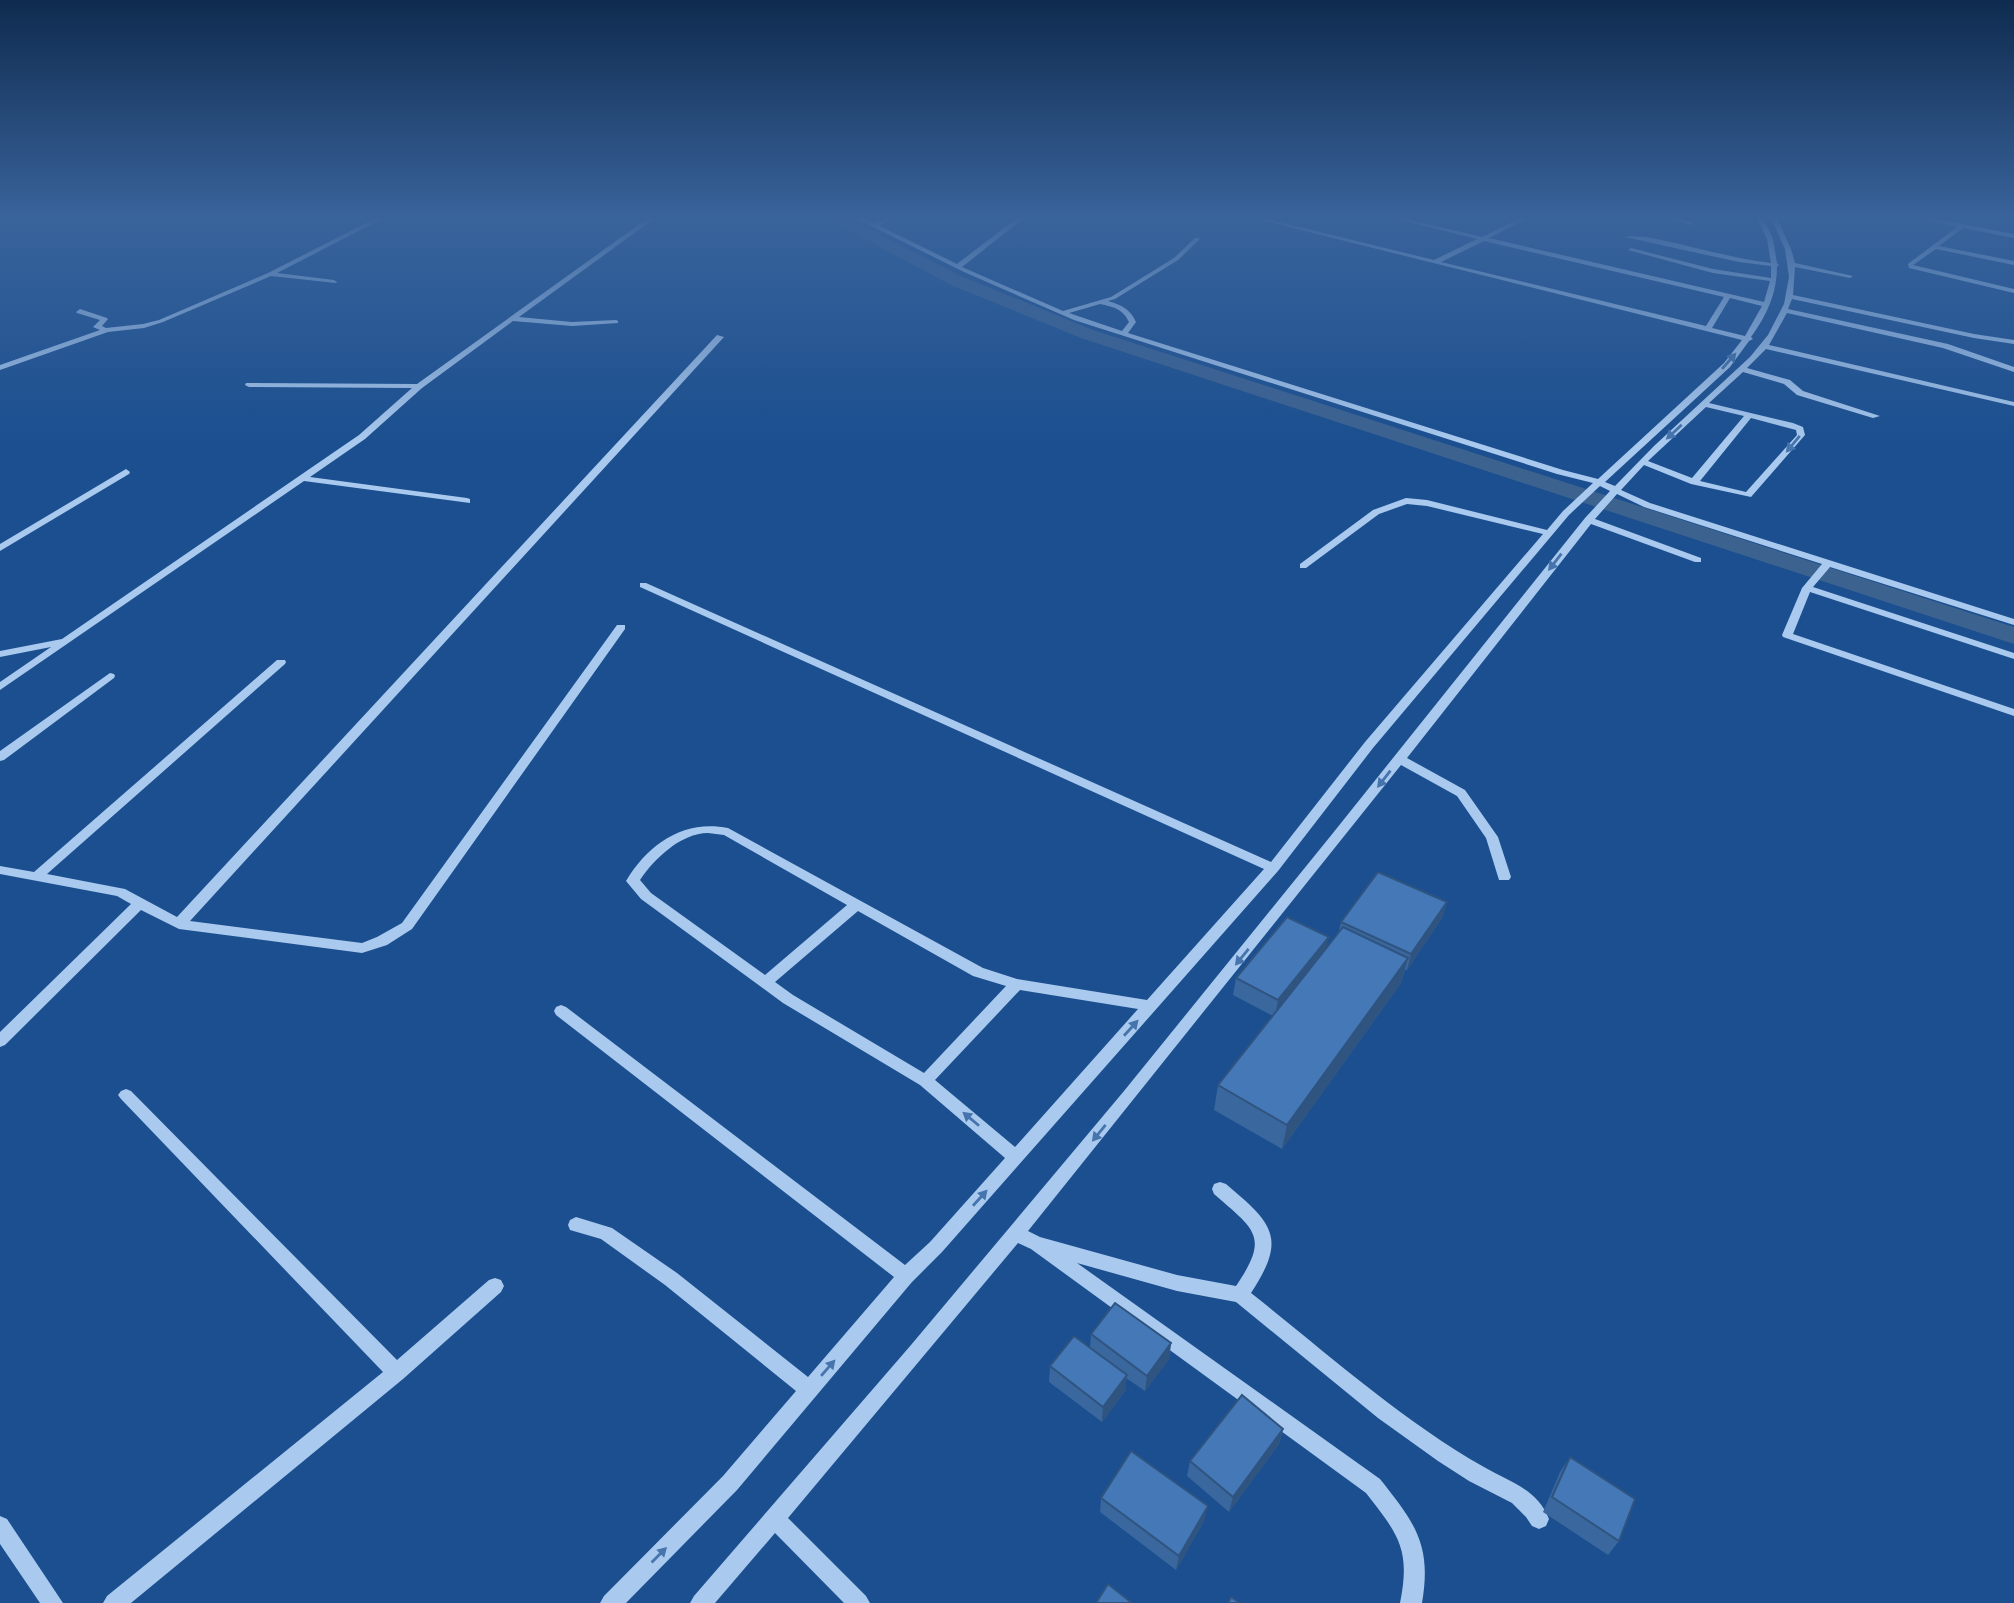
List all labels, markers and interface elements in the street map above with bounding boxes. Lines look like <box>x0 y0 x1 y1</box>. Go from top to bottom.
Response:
one-way arrow <box>1721 352 1736 369</box>
one-way arrow <box>1666 424 1683 440</box>
one-way arrow <box>1786 435 1801 452</box>
one-way arrow <box>1548 552 1563 570</box>
one-way arrow <box>1377 769 1392 787</box>
one-way arrow <box>1235 948 1250 965</box>
one-way arrow <box>1123 1019 1139 1037</box>
one-way arrow <box>962 1112 979 1127</box>
one-way arrow <box>1091 1124 1106 1142</box>
one-way arrow <box>972 1189 988 1207</box>
one-way arrow <box>820 1359 835 1376</box>
one-way arrow <box>651 1546 668 1563</box>

